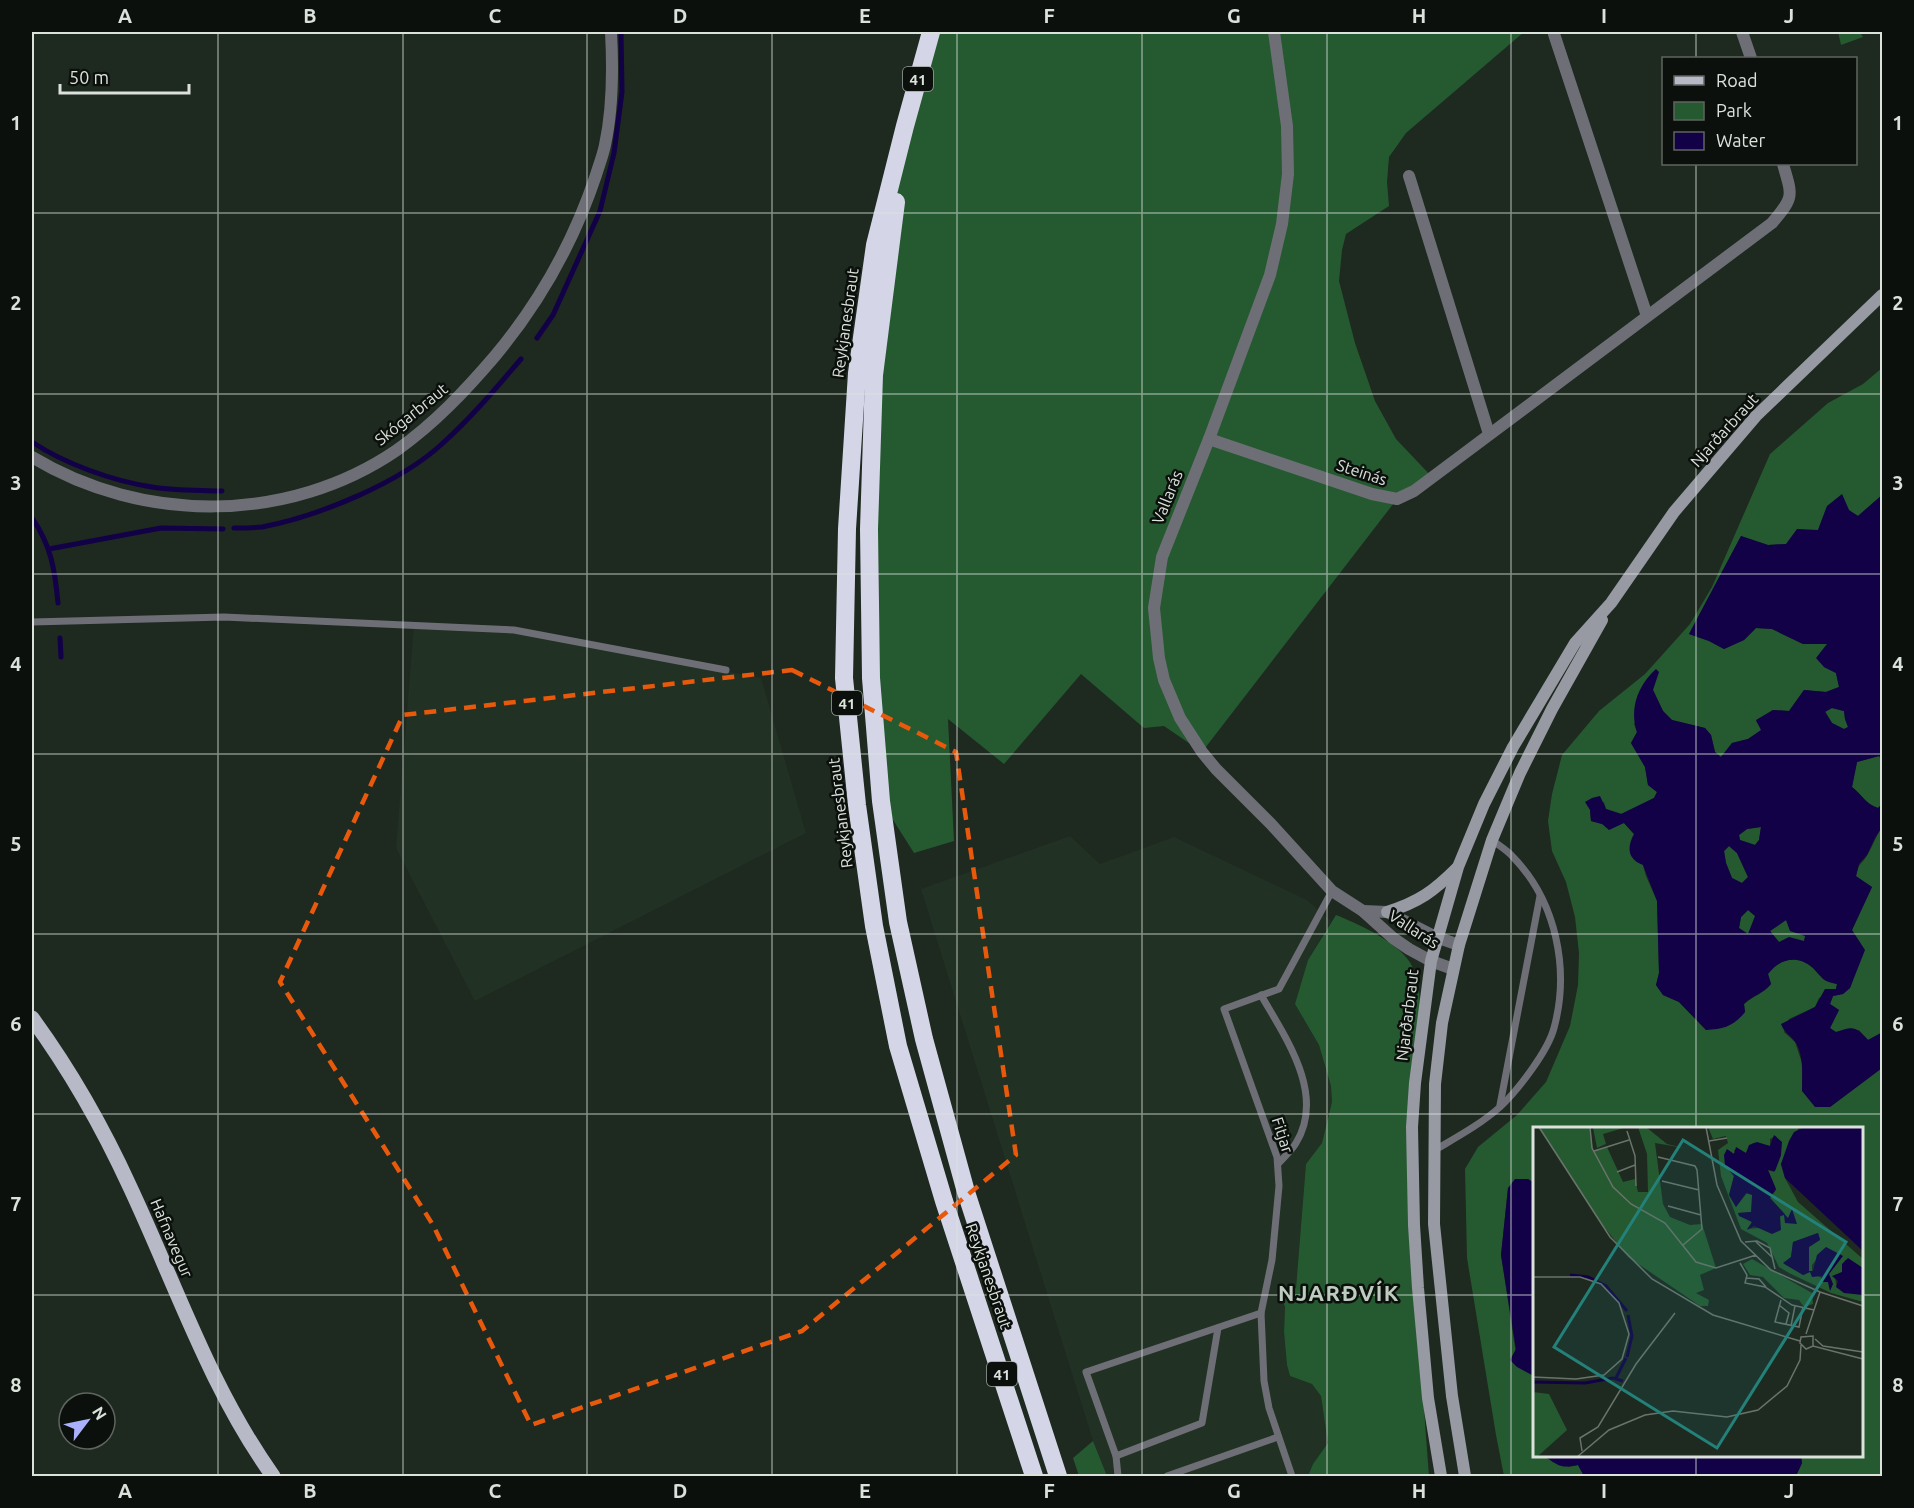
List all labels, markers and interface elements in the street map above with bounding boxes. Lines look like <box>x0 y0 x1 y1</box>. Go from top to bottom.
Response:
text: A <box>118 4 132 27</box>
text: B <box>303 4 317 27</box>
text: C <box>489 4 502 27</box>
text: D <box>673 4 687 27</box>
text: E <box>859 4 871 27</box>
text: F <box>1043 4 1055 27</box>
text: G <box>1227 4 1241 27</box>
text: H <box>1412 4 1426 27</box>
text: I <box>1601 4 1607 27</box>
text: J <box>1784 4 1794 27</box>
scale bar <box>60 57 189 95</box>
legend <box>1662 57 1857 165</box>
text: 50 m <box>69 67 109 87</box>
road number: 41 <box>903 67 933 91</box>
text: Road <box>1716 70 1758 90</box>
text: Park <box>1716 100 1752 120</box>
text: 1 <box>10 111 22 134</box>
text: 1 <box>1892 111 1904 134</box>
text: Water <box>1716 130 1766 150</box>
street label: Reykjanesbraut <box>828 266 862 379</box>
text: 2 <box>10 291 22 314</box>
text: 2 <box>1892 291 1904 314</box>
street label: Skógarbraut <box>371 379 451 449</box>
street label: Njarðarbraut <box>1686 389 1762 470</box>
street label: Steinás <box>1335 455 1389 489</box>
street label: Vallarás <box>1148 468 1186 526</box>
text: 3 <box>10 471 22 494</box>
text: 3 <box>1892 471 1904 494</box>
text: 4 <box>10 652 22 675</box>
text: 4 <box>1892 652 1904 675</box>
road number: 41 <box>832 691 862 715</box>
street label: Reykjanesbraut <box>824 756 856 869</box>
text: 5 <box>10 832 22 855</box>
text: 5 <box>1892 832 1904 855</box>
street label: Vallarás <box>1386 906 1442 952</box>
street label: Njarðarbraut <box>1392 967 1422 1062</box>
text: 6 <box>10 1012 22 1035</box>
text: 6 <box>1892 1012 1904 1035</box>
street label: Fitjar <box>1269 1115 1297 1155</box>
inset map <box>1533 1127 1863 1457</box>
text: 7 <box>10 1192 22 1215</box>
text: 7 <box>1892 1192 1904 1215</box>
street label: Hafnavegur <box>147 1196 197 1280</box>
street label: Reykjanesbraut <box>962 1221 1016 1332</box>
district label: NJARÐVÍK <box>1278 1280 1400 1305</box>
road number: 41 <box>987 1362 1017 1386</box>
text: 8 <box>10 1373 22 1396</box>
text: 8 <box>1892 1373 1904 1396</box>
north arrow <box>57 1391 117 1451</box>
text: N <box>89 1403 111 1423</box>
text: A <box>118 1479 132 1502</box>
text: B <box>303 1479 317 1502</box>
text: C <box>489 1479 502 1502</box>
text: D <box>673 1479 687 1502</box>
text: E <box>859 1479 871 1502</box>
text: F <box>1043 1479 1055 1502</box>
text: G <box>1227 1479 1241 1502</box>
text: H <box>1412 1479 1426 1502</box>
text: I <box>1601 1479 1607 1502</box>
text: J <box>1784 1479 1794 1502</box>

